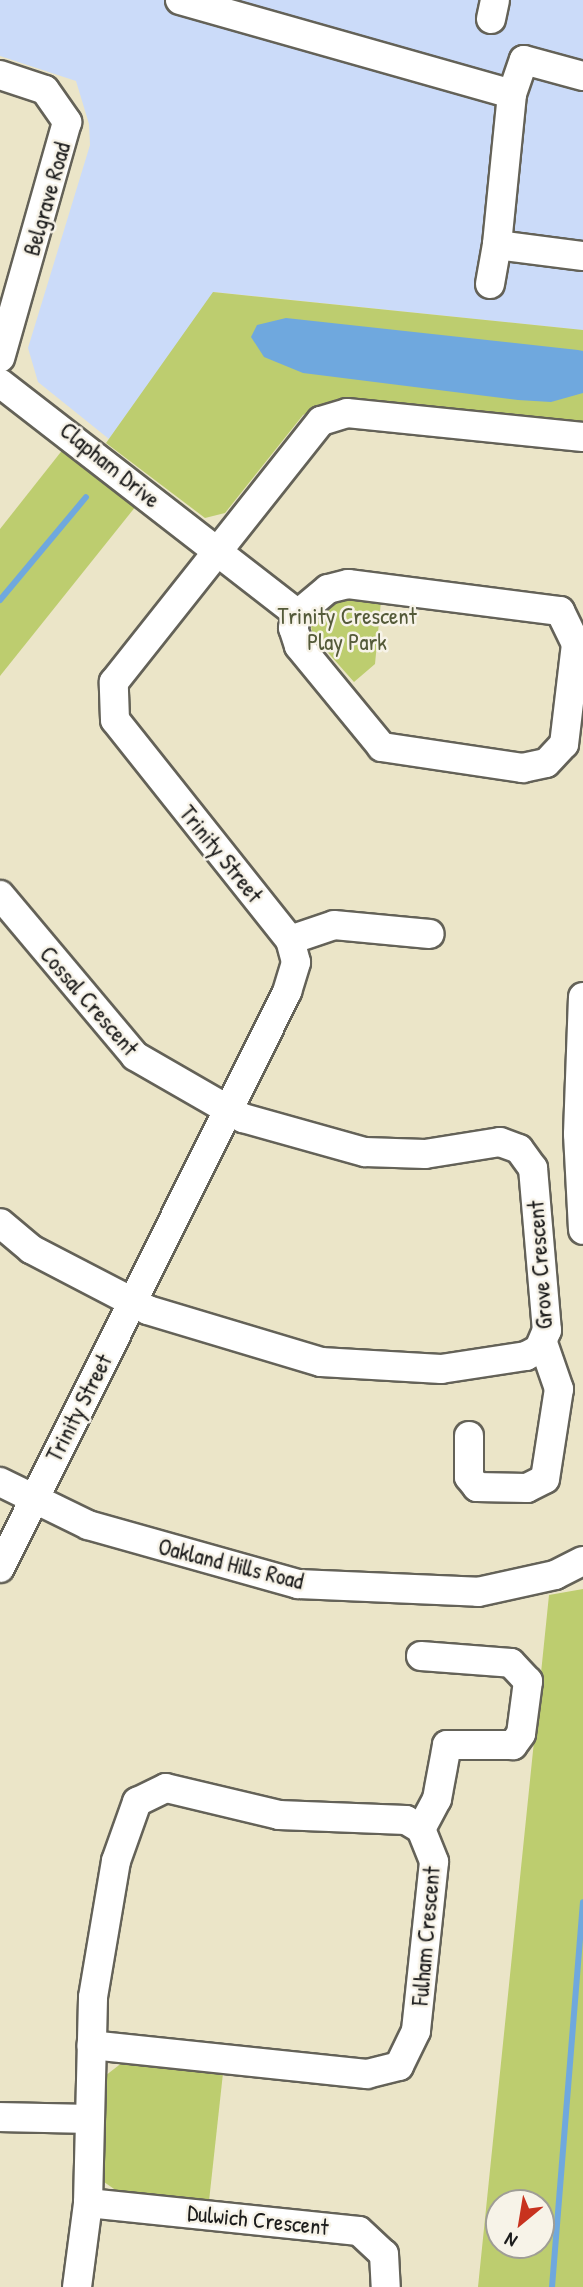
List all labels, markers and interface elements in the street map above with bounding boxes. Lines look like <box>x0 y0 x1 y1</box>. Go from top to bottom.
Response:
street label: Belgrave Road <box>18 139 76 259</box>
street label: Clapham Drive <box>55 416 165 514</box>
park label: Trinity Crescent Play Park <box>277 602 417 656</box>
street label: Trinity Street <box>174 800 268 908</box>
street label: Cossal Crescent <box>34 941 144 1061</box>
street label: Grove Crescent <box>522 1200 558 1330</box>
street label: Trinity Street <box>40 1350 118 1466</box>
street label: Oakland Hills Road <box>155 1533 307 1595</box>
street label: Fulham Crescent <box>406 1865 446 2007</box>
north arrow <box>485 2189 555 2259</box>
street label: Dulwich Crescent <box>186 2199 330 2241</box>
text: N <box>500 2227 521 2254</box>

